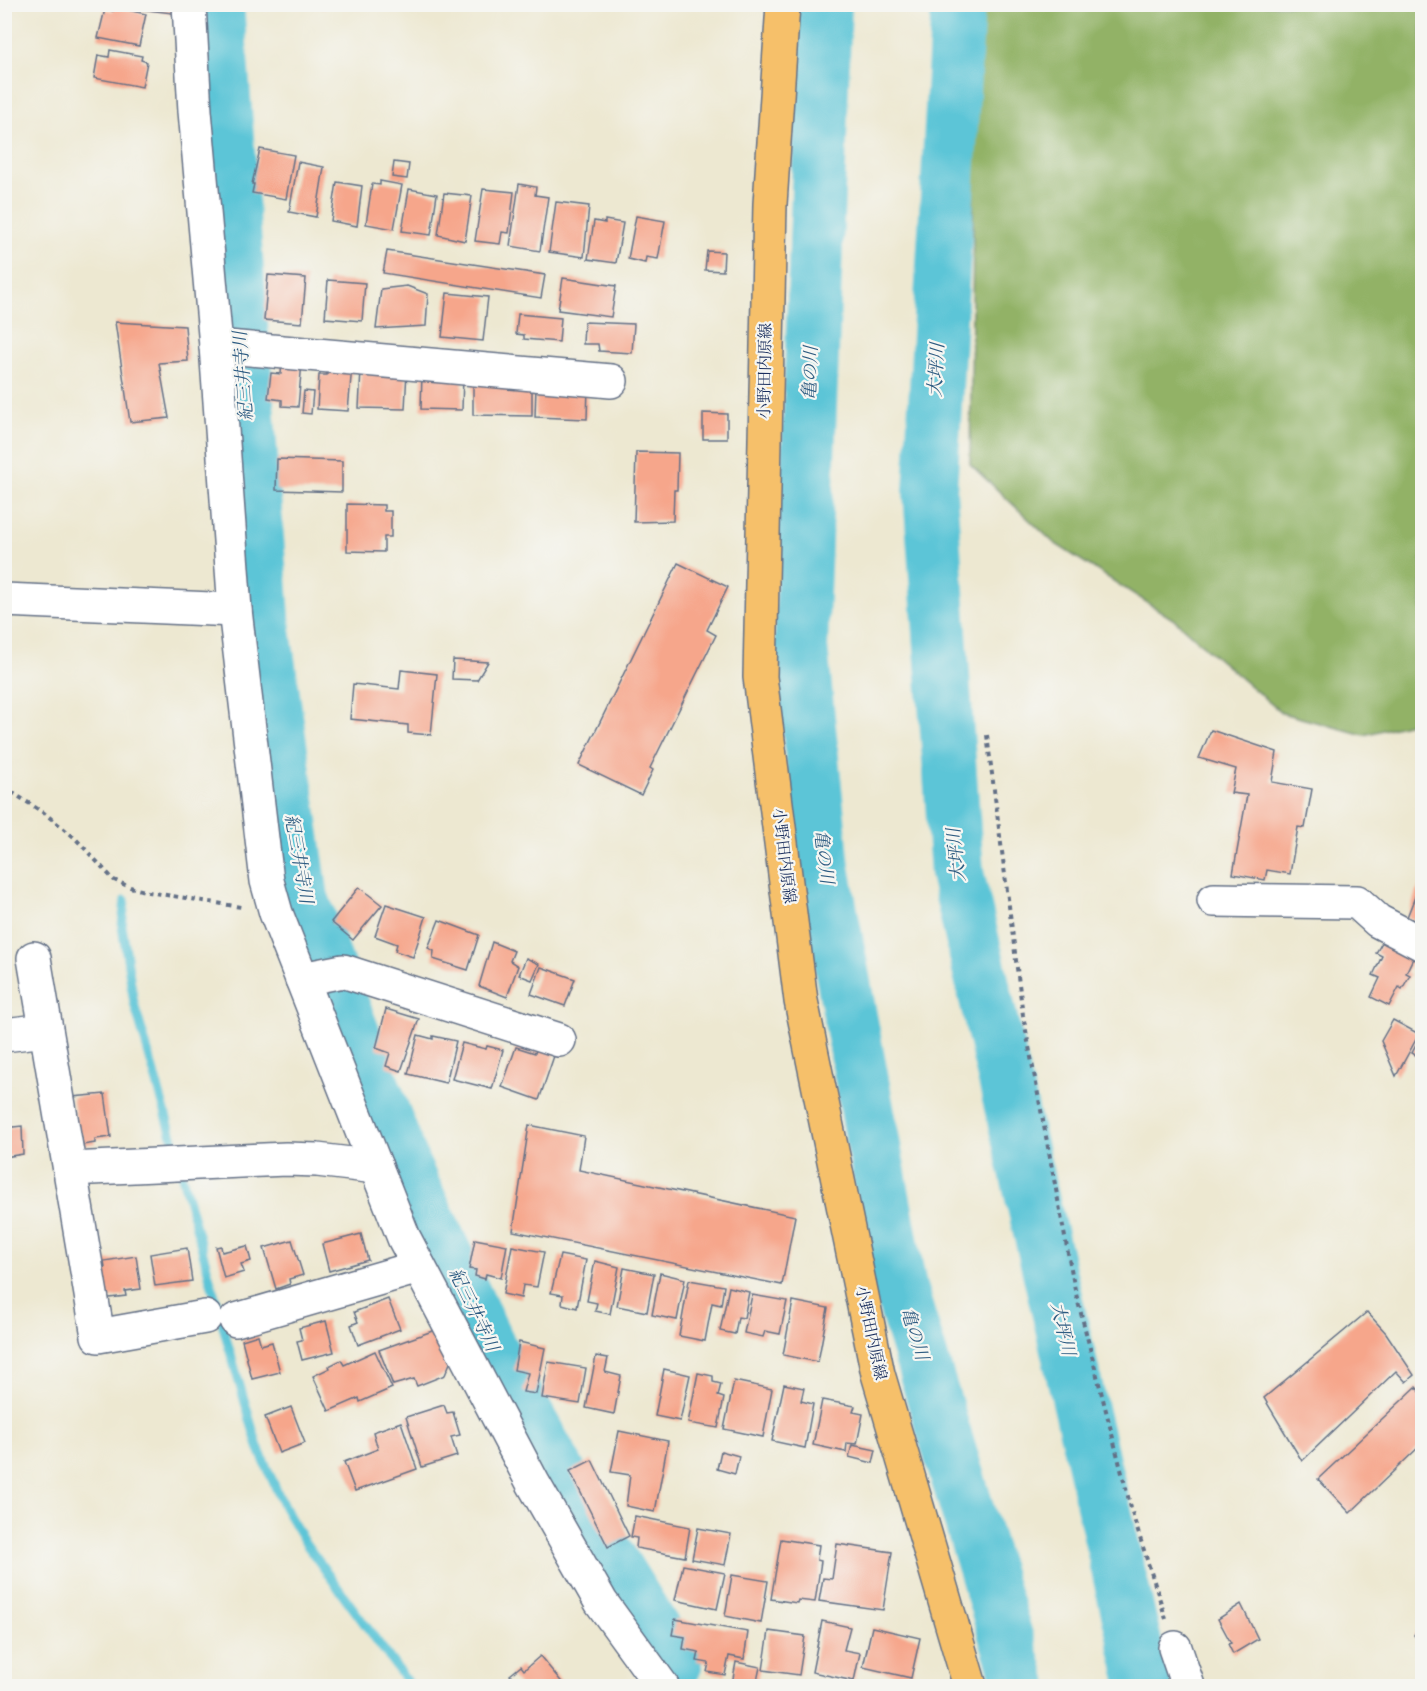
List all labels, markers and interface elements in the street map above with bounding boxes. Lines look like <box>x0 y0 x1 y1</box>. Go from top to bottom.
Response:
street label: 小野田内原線 <box>755 323 775 419</box>
water label: 紀三井寺川 <box>230 328 256 422</box>
water label: 大坪川 <box>925 340 948 397</box>
water label: 亀の川 <box>799 344 821 400</box>
street label: 小野田内原線 <box>769 807 799 905</box>
water label: 紀三井寺川 <box>281 813 317 907</box>
water label: 大坪川 <box>943 825 969 883</box>
water label: 亀の川 <box>811 829 837 887</box>
water label: 紀三井寺川 <box>445 1265 503 1356</box>
street label: 小野田内原線 <box>852 1284 890 1382</box>
water label: 大坪川 <box>1047 1300 1079 1359</box>
water label: 亀の川 <box>897 1305 933 1364</box>

